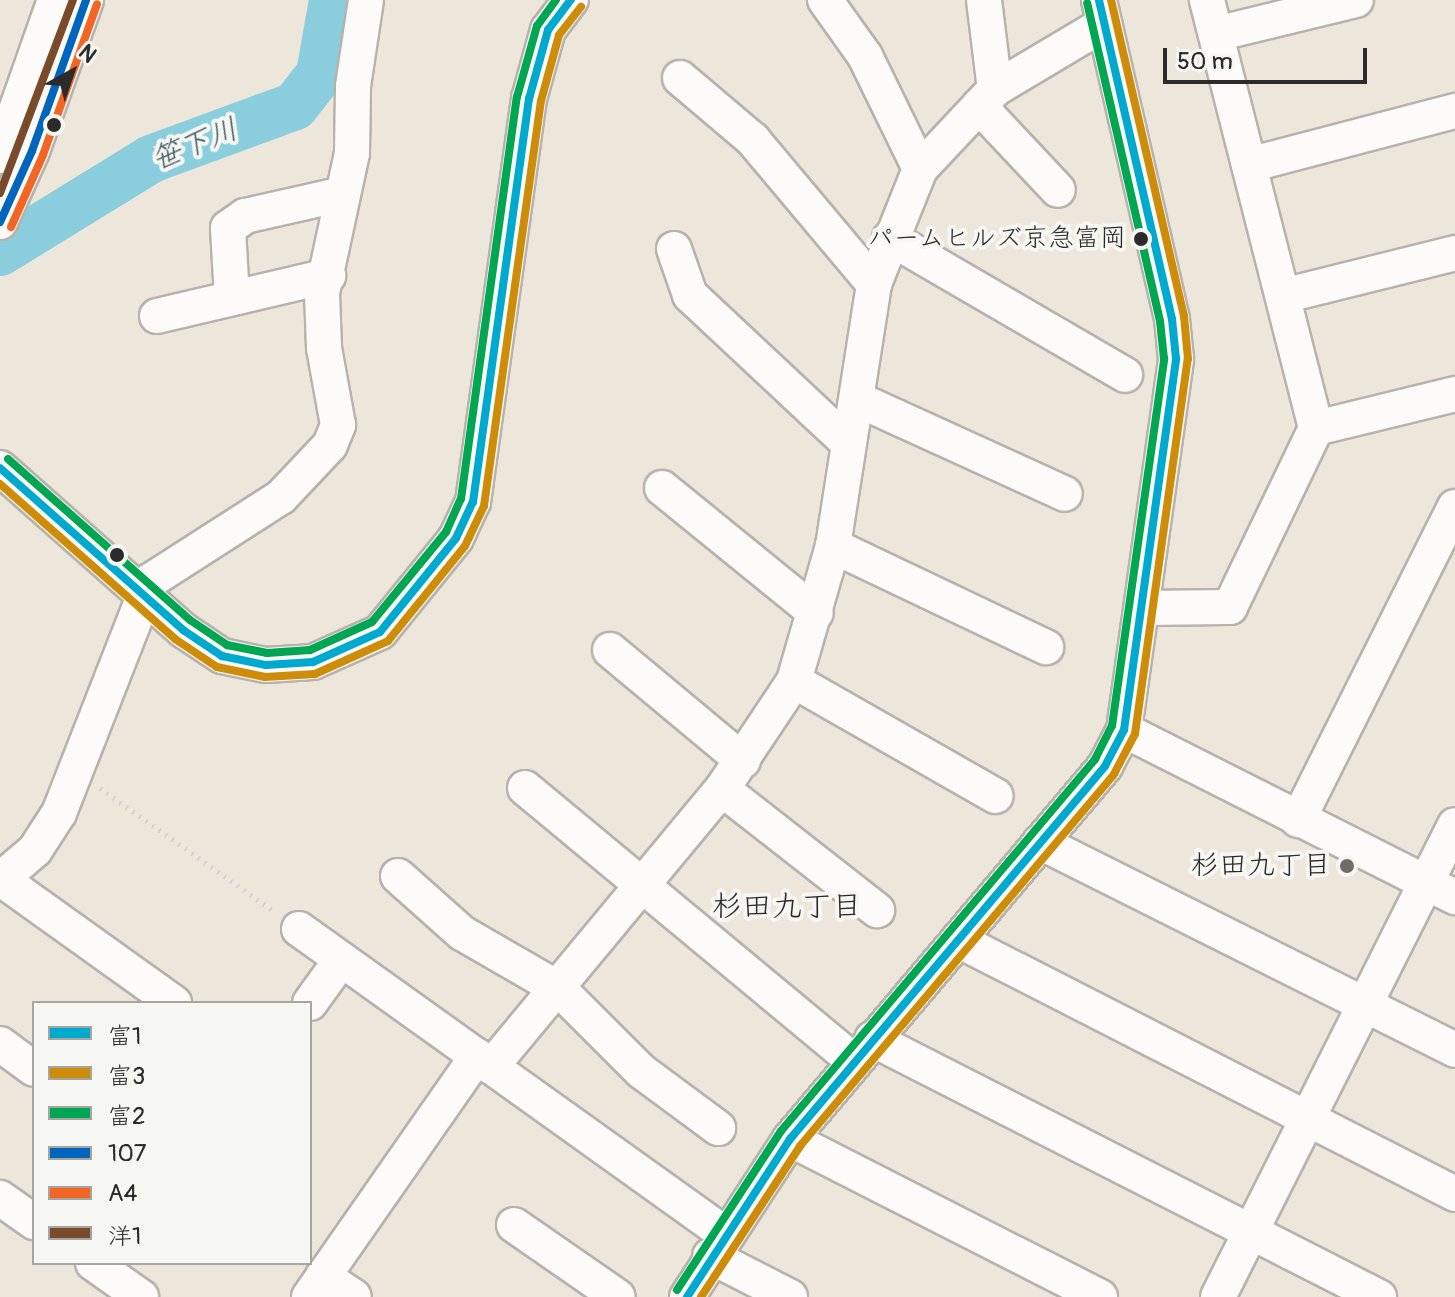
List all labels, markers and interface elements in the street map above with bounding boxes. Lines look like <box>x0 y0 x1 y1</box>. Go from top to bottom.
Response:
north arrow <box>32 32 112 112</box>
scale bar <box>1167 32 1371 82</box>
text: N <box>73 38 102 69</box>
text: 50 m <box>1177 47 1233 76</box>
water label: 笹下川 <box>147 111 243 179</box>
unlabelled marker <box>46 117 62 133</box>
place label: パームヒルズ京急富岡 <box>866 223 1126 255</box>
marker: パームヒルズ京急富岡 <box>1133 231 1149 247</box>
unlabelled marker <box>109 547 125 563</box>
place label: 杉田九丁目 <box>1191 849 1331 883</box>
marker: 杉田九丁目 <box>1338 857 1356 875</box>
district label: 杉田九丁目 <box>712 889 862 925</box>
legend <box>32 1001 312 1265</box>
text: 富1 <box>108 1022 141 1051</box>
text: 富3 <box>108 1062 145 1091</box>
text: 富2 <box>108 1102 145 1131</box>
text: 107 <box>108 1139 146 1168</box>
text: A4 <box>108 1179 138 1208</box>
text: 洋1 <box>108 1222 141 1251</box>

